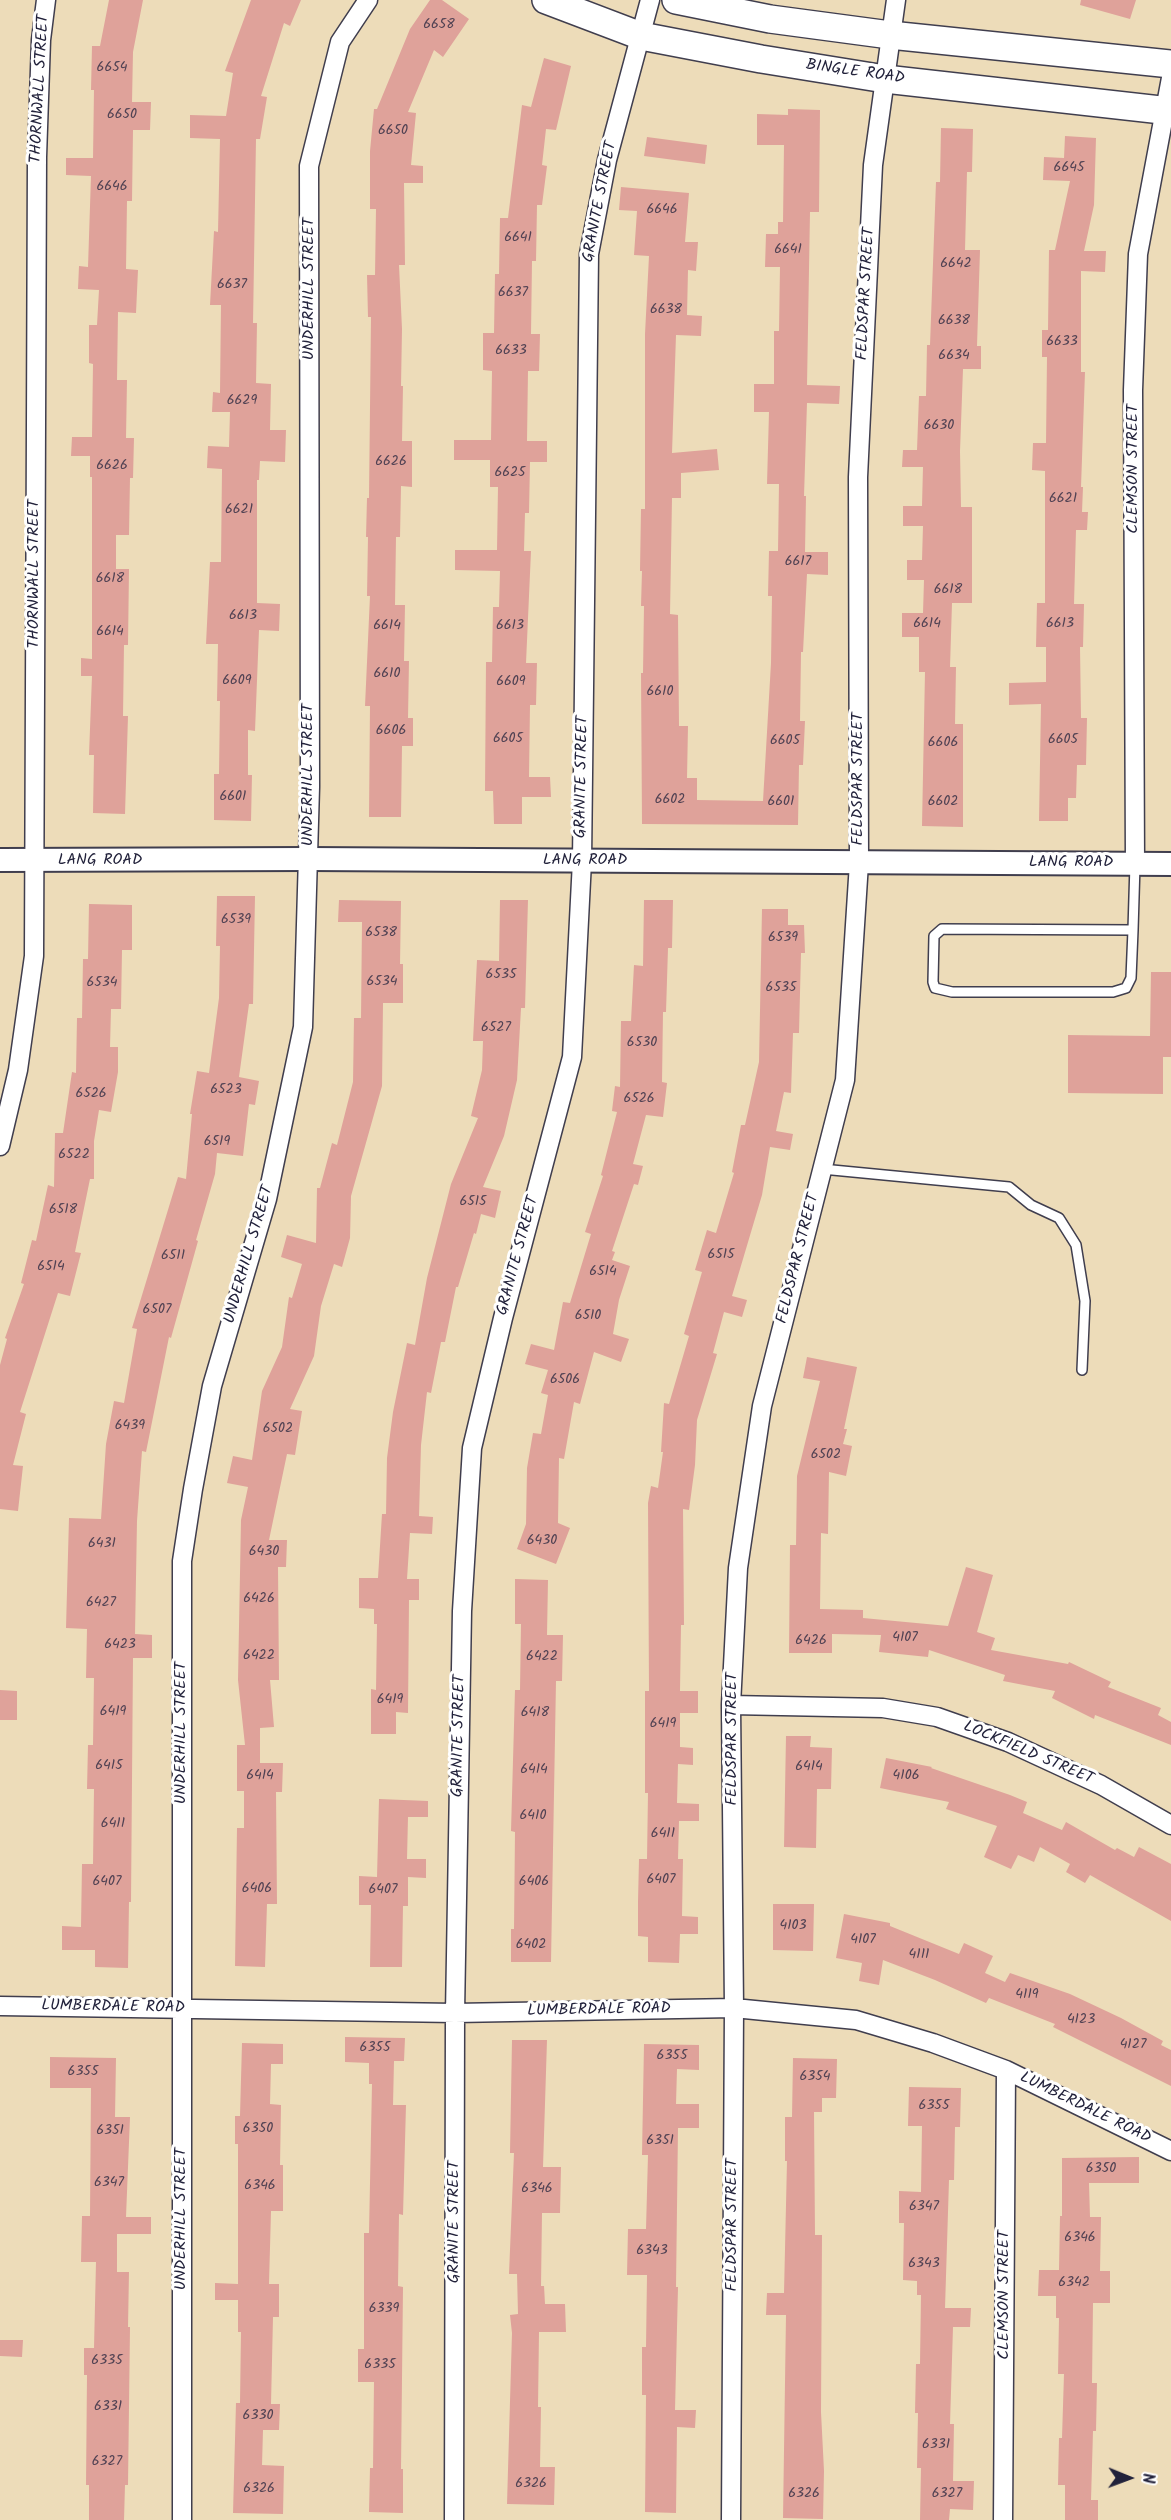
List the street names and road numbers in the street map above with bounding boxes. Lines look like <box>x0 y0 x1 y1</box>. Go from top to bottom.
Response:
street label: THORNWALL STREET <box>28 14 54 164</box>
street label: BINGLE ROAD <box>804 57 906 89</box>
street label: GRANITE STREET <box>580 140 622 264</box>
street label: UNDERHILL STREET <box>300 218 320 360</box>
street label: FELDSPAR STREET <box>854 227 880 361</box>
street label: CLEMSON STREET <box>1124 404 1144 534</box>
street label: THORNWALL STREET <box>25 499 45 649</box>
street label: UNDERHILL STREET <box>299 704 319 846</box>
street label: FELDSPAR STREET <box>849 712 869 846</box>
street label: GRANITE STREET <box>572 716 594 838</box>
street label: LANG ROAD <box>58 851 142 871</box>
street label: LANG ROAD <box>543 851 627 871</box>
street label: LANG ROAD <box>1029 853 1113 873</box>
street label: UNDERHILL STREET <box>221 1184 279 1326</box>
street label: FELDSPAR STREET <box>774 1192 824 1326</box>
street label: GRANITE STREET <box>494 1194 544 1318</box>
street label: UNDERHILL STREET <box>172 1662 192 1804</box>
street label: FELDSPAR STREET <box>723 1672 743 1806</box>
street label: GRANITE STREET <box>449 1675 471 1797</box>
street label: LOCKFIELD STREET <box>960 1718 1096 1790</box>
street label: LUMBERDALE ROAD <box>41 1997 185 2019</box>
street label: LUMBERDALE ROAD <box>527 2000 671 2022</box>
street label: LUMBERDALE ROAD <box>1016 2069 1154 2149</box>
street label: UNDERHILL STREET <box>172 2148 192 2290</box>
street label: FELDSPAR STREET <box>723 2158 743 2292</box>
street label: GRANITE STREET <box>445 2161 465 2283</box>
street label: CLEMSON STREET <box>995 2230 1015 2360</box>

